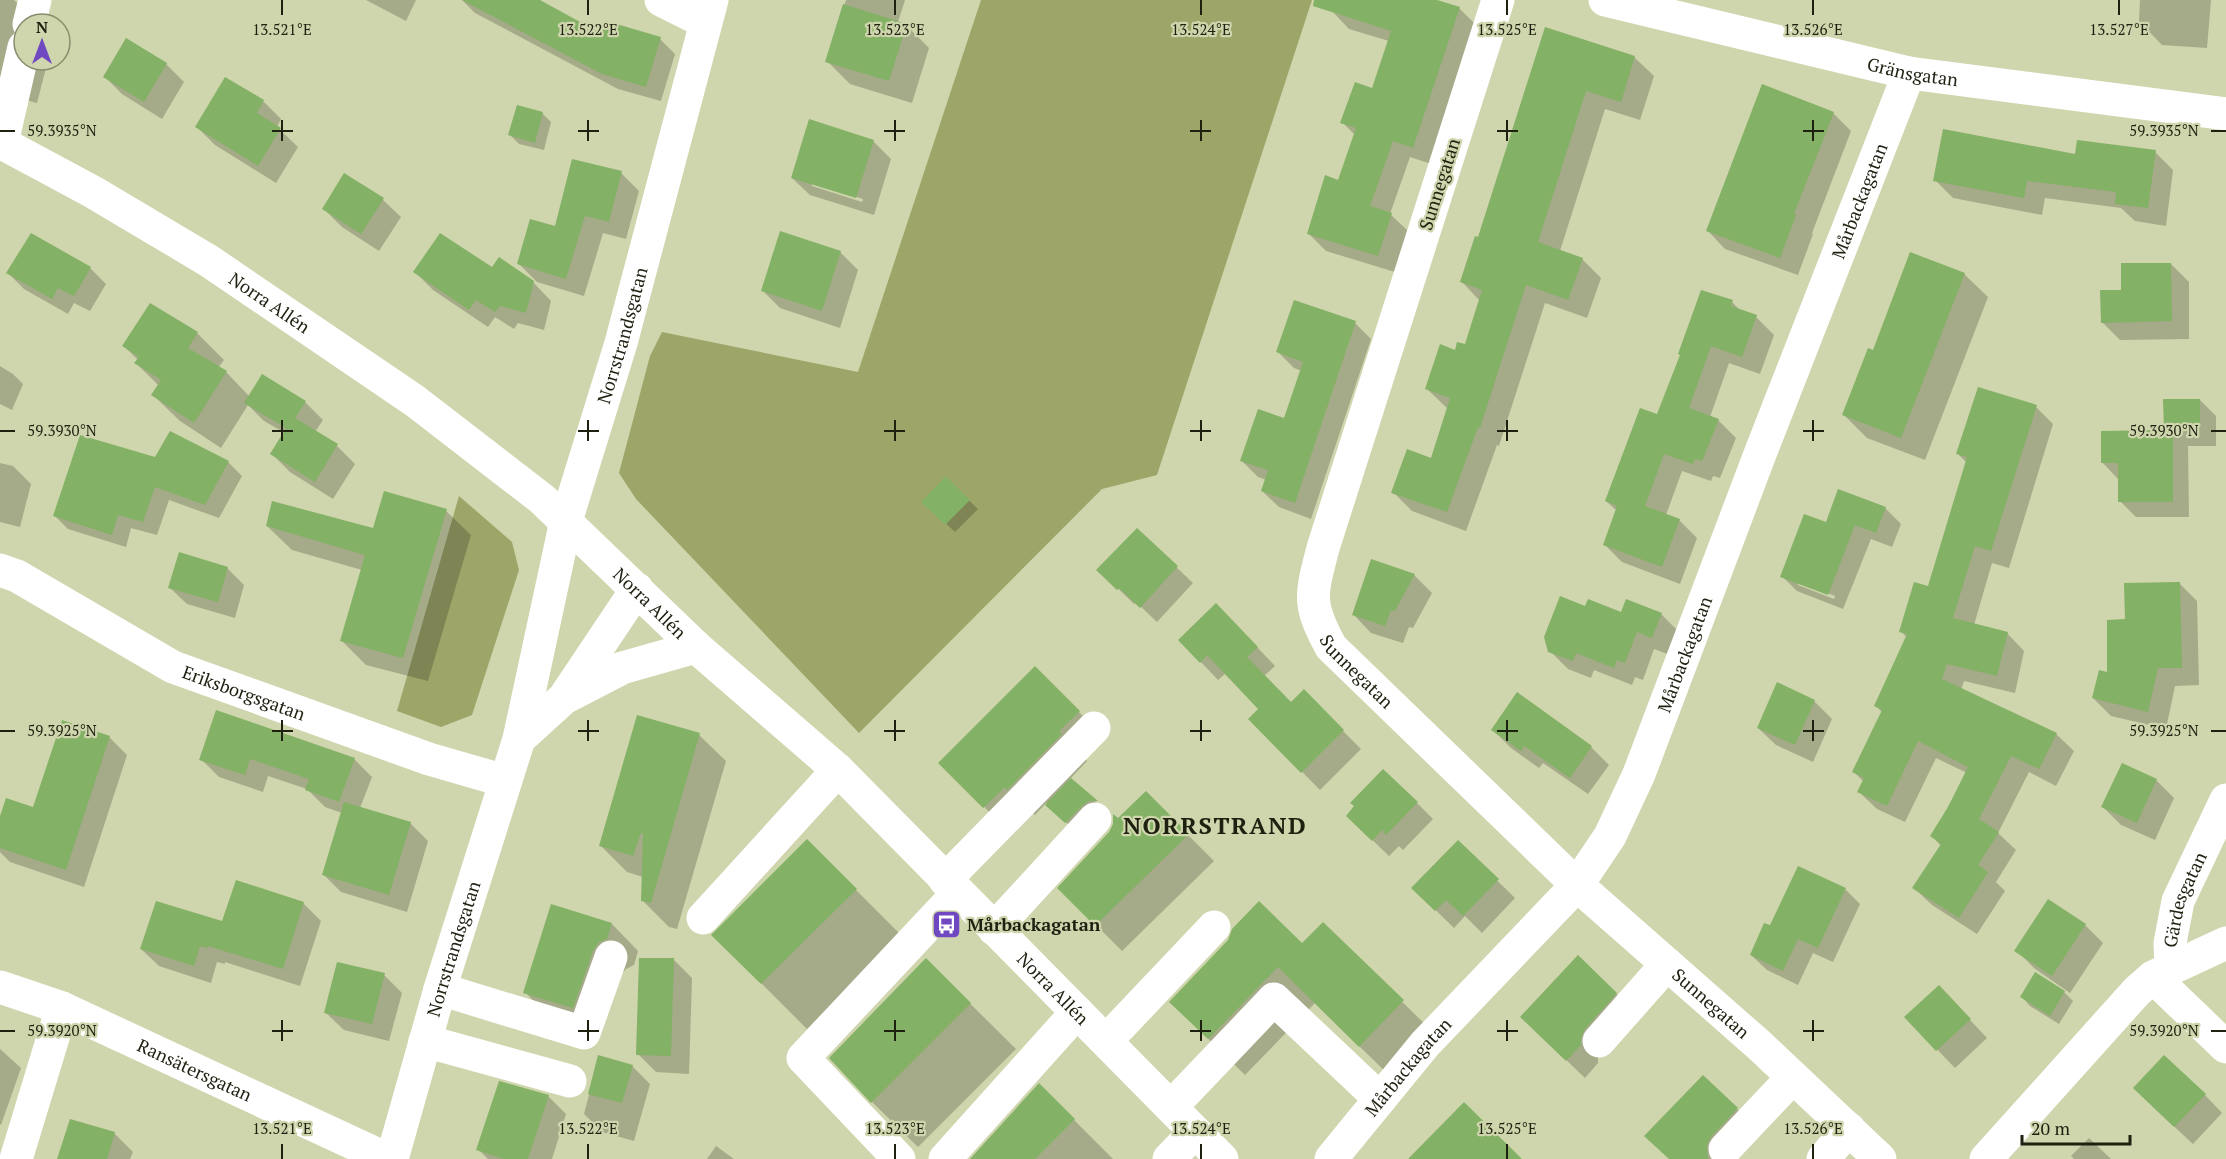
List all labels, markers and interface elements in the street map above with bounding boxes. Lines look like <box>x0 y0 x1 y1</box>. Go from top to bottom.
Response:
north arrow <box>12 12 72 72</box>
text: N <box>36 16 48 38</box>
text: 13.521°E <box>252 19 312 39</box>
text: 13.522°E <box>558 19 618 39</box>
text: 13.523°E <box>865 19 925 39</box>
text: 13.524°E <box>1171 19 1231 39</box>
text: 13.525°E <box>1477 19 1537 39</box>
text: 13.526°E <box>1783 19 1843 39</box>
text: 13.527°E <box>2089 19 2149 39</box>
street label: Gränsgatan <box>1865 51 1960 91</box>
text: 59.3935°N <box>27 120 97 140</box>
text: 59.3935°N <box>2129 120 2199 140</box>
street label: Sunnegatan <box>1413 135 1465 233</box>
street label: Mårbackagatan <box>1826 139 1893 262</box>
street label: Norrstrandsgatan <box>591 264 653 406</box>
street label: Norra Allén <box>225 266 315 339</box>
text: 59.3930°N <box>27 420 97 440</box>
text: 59.3930°N <box>2129 420 2199 440</box>
street label: Norra Allén <box>608 562 692 644</box>
street label: Mårbackagatan <box>1651 593 1717 716</box>
street label: Sunnegatan <box>1314 630 1399 714</box>
street label: Eriksborgsgatan <box>179 659 309 726</box>
text: 59.3925°N <box>27 720 97 740</box>
text: 59.3925°N <box>2129 720 2199 740</box>
district label: NORRSTRAND <box>1123 809 1307 841</box>
street label: Gärdesgatan <box>2157 847 2212 949</box>
street label: Norrstrandsgatan <box>421 877 486 1019</box>
bus stop icon: Mårbackagatan <box>930 908 962 940</box>
place label: Mårbackagatan <box>967 912 1101 936</box>
street label: Norra Allén <box>1012 947 1095 1030</box>
street label: Sunnegatan <box>1668 963 1755 1044</box>
street label: Mårbackagatan <box>1359 1012 1456 1121</box>
text: 59.3920°N <box>27 1020 97 1040</box>
text: 59.3920°N <box>2129 1020 2199 1040</box>
street label: Ransätersgatan <box>134 1033 256 1107</box>
scale bar <box>2022 1108 2130 1146</box>
text: 20 m <box>2031 1116 2071 1140</box>
text: 13.521°E <box>252 1118 312 1138</box>
text: 13.522°E <box>558 1118 618 1138</box>
text: 13.523°E <box>865 1118 925 1138</box>
text: 13.524°E <box>1171 1118 1231 1138</box>
text: 13.525°E <box>1477 1118 1537 1138</box>
text: 13.526°E <box>1783 1118 1843 1138</box>

